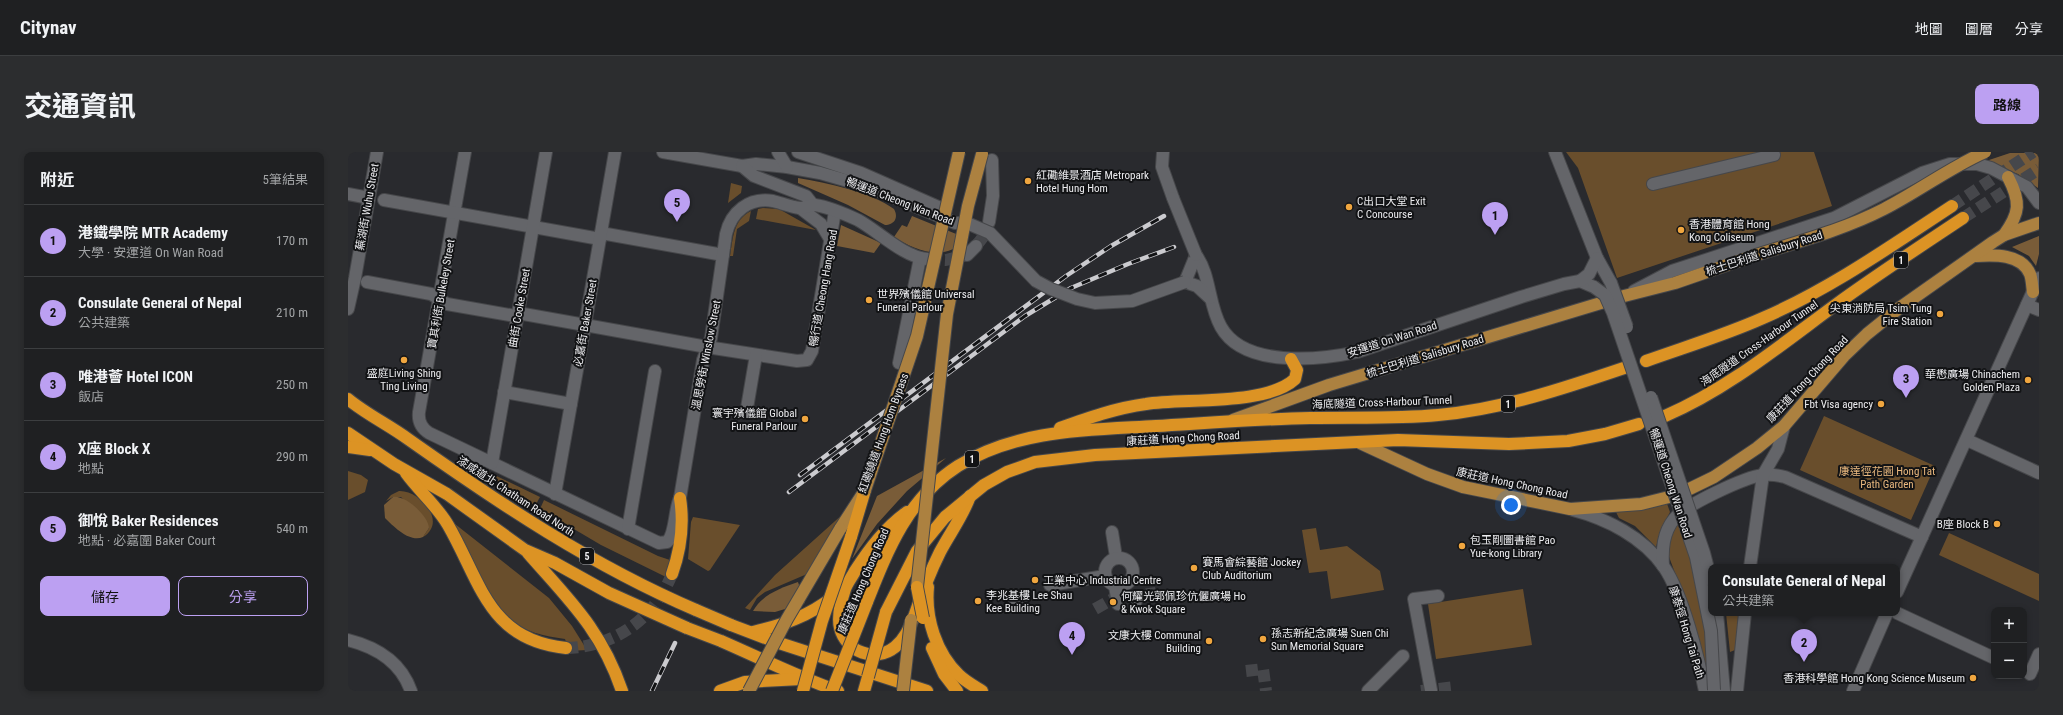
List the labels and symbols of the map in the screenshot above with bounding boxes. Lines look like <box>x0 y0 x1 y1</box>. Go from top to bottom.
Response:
street label: 蕪湖街 Wuhu Street <box>353 163 382 252</box>
place label: 紅磡維景酒店 Metropark Hotel Hung Hom <box>1036 169 1149 195</box>
street label: 暢運道 Cheong Wan Road <box>844 175 956 228</box>
marker: 紅磡維景酒店 Metropark Hotel Hung Hom <box>1023 176 1033 186</box>
pin: 5 <box>664 189 690 222</box>
place label: C出口大堂 Exit C Concourse <box>1357 195 1426 221</box>
marker: C出口大堂 Exit C Concourse <box>1344 202 1354 212</box>
pin: 1 <box>1482 202 1508 235</box>
place label: 香港體育館 Hong Kong Coliseum <box>1689 218 1770 244</box>
marker: 香港體育館 Hong Kong Coliseum <box>1676 225 1686 235</box>
street label: 梳士巴利道 Salisbury Road <box>1704 228 1824 279</box>
street label: 暢行道 Cheong Hang Road <box>807 229 840 348</box>
street label: 寶其利街 Bulkeley Street <box>425 238 458 350</box>
road number: 1 <box>1894 252 1908 268</box>
street label: 曲街 Cooke Street <box>506 268 533 349</box>
street label: 必嘉街 Baker Street <box>571 278 600 368</box>
place label: 世界殯儀館 Universal Funeral Parlour <box>877 288 975 314</box>
marker: 世界殯儀館 Universal Funeral Parlour <box>864 295 874 305</box>
street label: 海底隧道 Cross-Harbour Tunnel <box>1698 298 1821 389</box>
street label: 溫思勞街 Winslow Street <box>689 299 723 411</box>
place label: 尖東消防局 Tsim Tung Fire Station <box>1830 302 1932 328</box>
marker: 尖東消防局 Tsim Tung Fire Station <box>1935 309 1945 319</box>
street label: 安運道 On Wan Road <box>1346 319 1439 360</box>
street label: 梳士巴利道 Salisbury Road <box>1365 332 1485 381</box>
street label: 康莊道 Hong Chong Road <box>1764 333 1851 425</box>
marker: 盛庭Living Shing Ting Living <box>399 355 409 365</box>
pin: 3 <box>1893 365 1919 398</box>
place label: 盛庭Living Shing Ting Living <box>367 367 441 393</box>
place label: 華懋廣場 Chinachem Golden Plaza <box>1925 368 2020 394</box>
street label: 紅磡繞道 Hung Hom Bypass <box>856 372 911 495</box>
marker: 華懋廣場 Chinachem Golden Plaza <box>2023 375 2033 385</box>
street label: 海底隧道 Cross-Harbour Tunnel <box>1312 394 1452 411</box>
road number: 1 <box>1501 396 1515 412</box>
place label: Fbt Visa agency <box>1804 398 1873 411</box>
marker: Fbt Visa agency <box>1876 399 1886 409</box>
place label: 寰宇殯儀館 Global Funeral Parlour <box>712 407 798 433</box>
marker: 寰宇殯儀館 Global Funeral Parlour <box>800 414 810 424</box>
street label: 暢運道 Cheong Wan Road <box>1647 427 1694 540</box>
street label: 康莊道 Hong Chong Road <box>1126 429 1240 448</box>
road number: 1 <box>965 451 979 467</box>
street label: 漆咸道北 Chatham Road North <box>455 454 577 539</box>
street label: 康莊道 Hong Chong Road <box>1455 465 1569 502</box>
park label: 康達徑花園 Hong Tat Path Garden <box>1839 465 1935 491</box>
your location <box>1501 495 1521 515</box>
place label: B座 Block B <box>1937 518 1989 531</box>
marker: B座 Block B <box>1992 519 2002 529</box>
street label: 康莊道 Hong Chong Road <box>835 526 892 636</box>
place label: 包玉剛圖書館 Pao Yue-kong Library <box>1470 534 1556 560</box>
marker: 包玉剛圖書館 Pao Yue-kong Library <box>1457 541 1467 551</box>
road number: 5 <box>580 548 594 564</box>
place label: 賽馬會綜藝館 Jockey Club Auditorium <box>1202 556 1301 582</box>
marker: 賽馬會綜藝館 Jockey Club Auditorium <box>1189 563 1199 573</box>
place label: 工業中心 Industrial Centre <box>1043 574 1161 587</box>
marker: 工業中心 Industrial Centre <box>1030 575 1040 585</box>
street label: 康泰徑 Hong Tai Path <box>1666 584 1707 680</box>
place label: 李兆基樓 Lee Shau Kee Building <box>986 589 1072 615</box>
place label: 何耀光郭佩珍伉儷廣場 Ho & Kwok Square <box>1121 590 1246 616</box>
marker: 李兆基樓 Lee Shau Kee Building <box>973 596 983 606</box>
marker: 何耀光郭佩珍伉儷廣場 Ho & Kwok Square <box>1108 597 1118 607</box>
pin: 4 <box>1059 622 1085 655</box>
place label: 孫志新紀念廣場 Suen Chi Sun Memorial Square <box>1271 627 1389 653</box>
place label: 文康大樓 Communal Building <box>1108 629 1201 655</box>
pin: 2 <box>1791 629 1817 662</box>
marker: 孫志新紀念廣場 Suen Chi Sun Memorial Square <box>1258 634 1268 644</box>
marker: 文康大樓 Communal Building <box>1204 636 1214 646</box>
place label: 香港科學館 Hong Kong Science Museum <box>1783 672 1965 685</box>
marker: 香港科學館 Hong Kong Science Museum <box>1968 673 1978 683</box>

